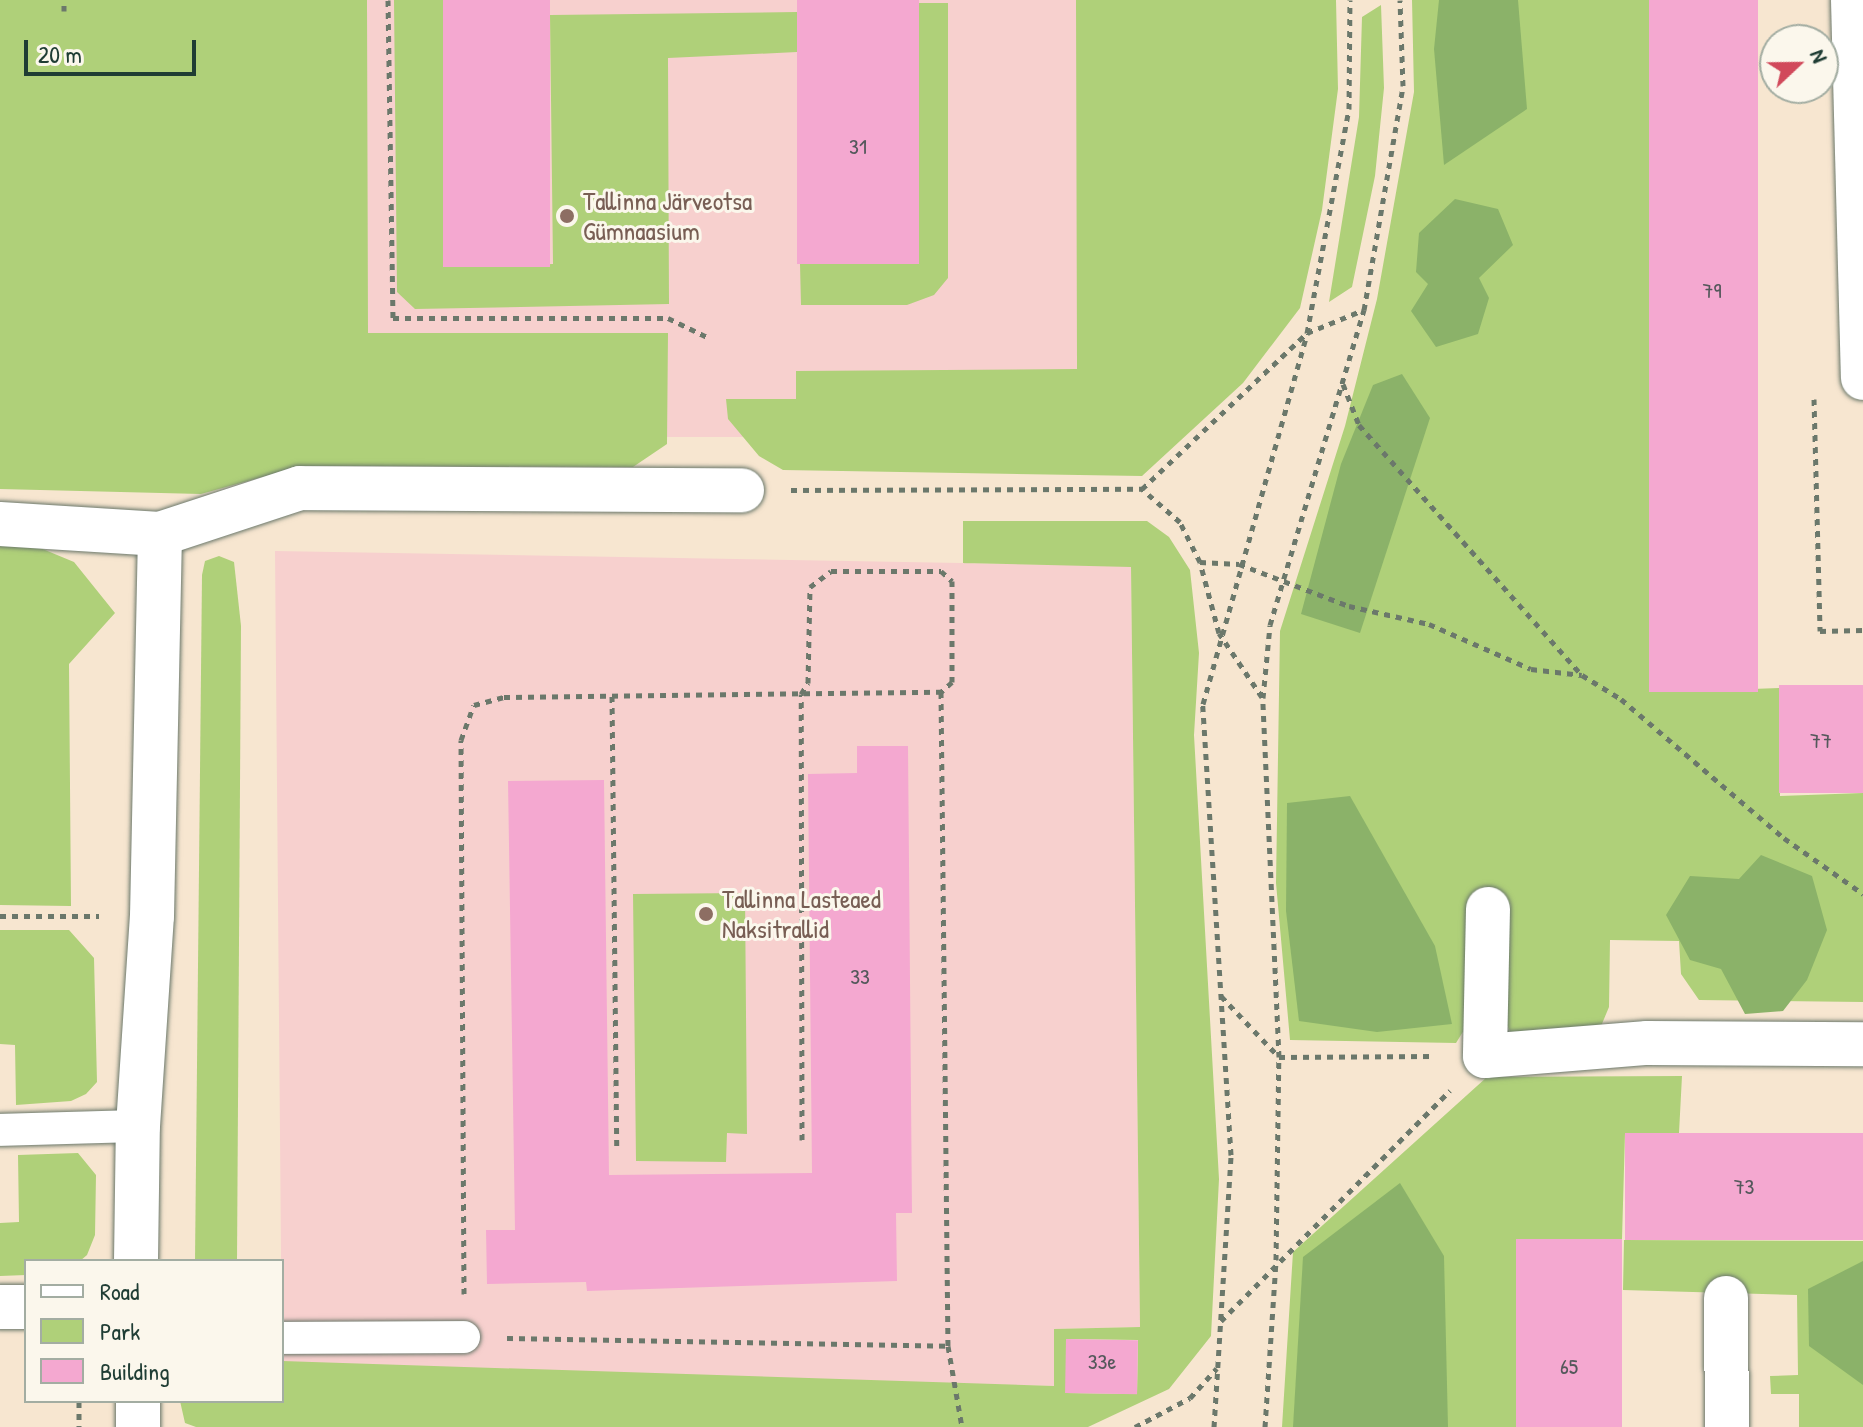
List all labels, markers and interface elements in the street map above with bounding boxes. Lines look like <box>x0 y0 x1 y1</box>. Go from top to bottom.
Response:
scale bar <box>28 24 200 74</box>
north arrow <box>1759 24 1839 104</box>
text: 20 m <box>38 38 82 70</box>
text: N <box>1803 45 1836 67</box>
house number: 31 <box>849 134 867 160</box>
place label: Tallinna Järveotsa Gümnaasium <box>583 185 752 246</box>
marker: Tallinna Järveotsa Gümnaasium <box>558 207 576 225</box>
house number: 79 <box>1703 278 1721 304</box>
house number: 77 <box>1810 728 1832 754</box>
place label: Tallinna Lasteaed Naksitrallid <box>722 883 881 944</box>
marker: Tallinna Lasteaed Naksitrallid <box>697 905 715 923</box>
house number: 33 <box>850 964 870 990</box>
house number: 73 <box>1734 1174 1754 1200</box>
legend <box>24 1259 284 1403</box>
text: Road <box>100 1275 139 1307</box>
text: Park <box>100 1315 140 1347</box>
house number: 33e <box>1088 1349 1116 1375</box>
house number: 65 <box>1560 1354 1578 1380</box>
text: Building <box>100 1355 170 1387</box>

